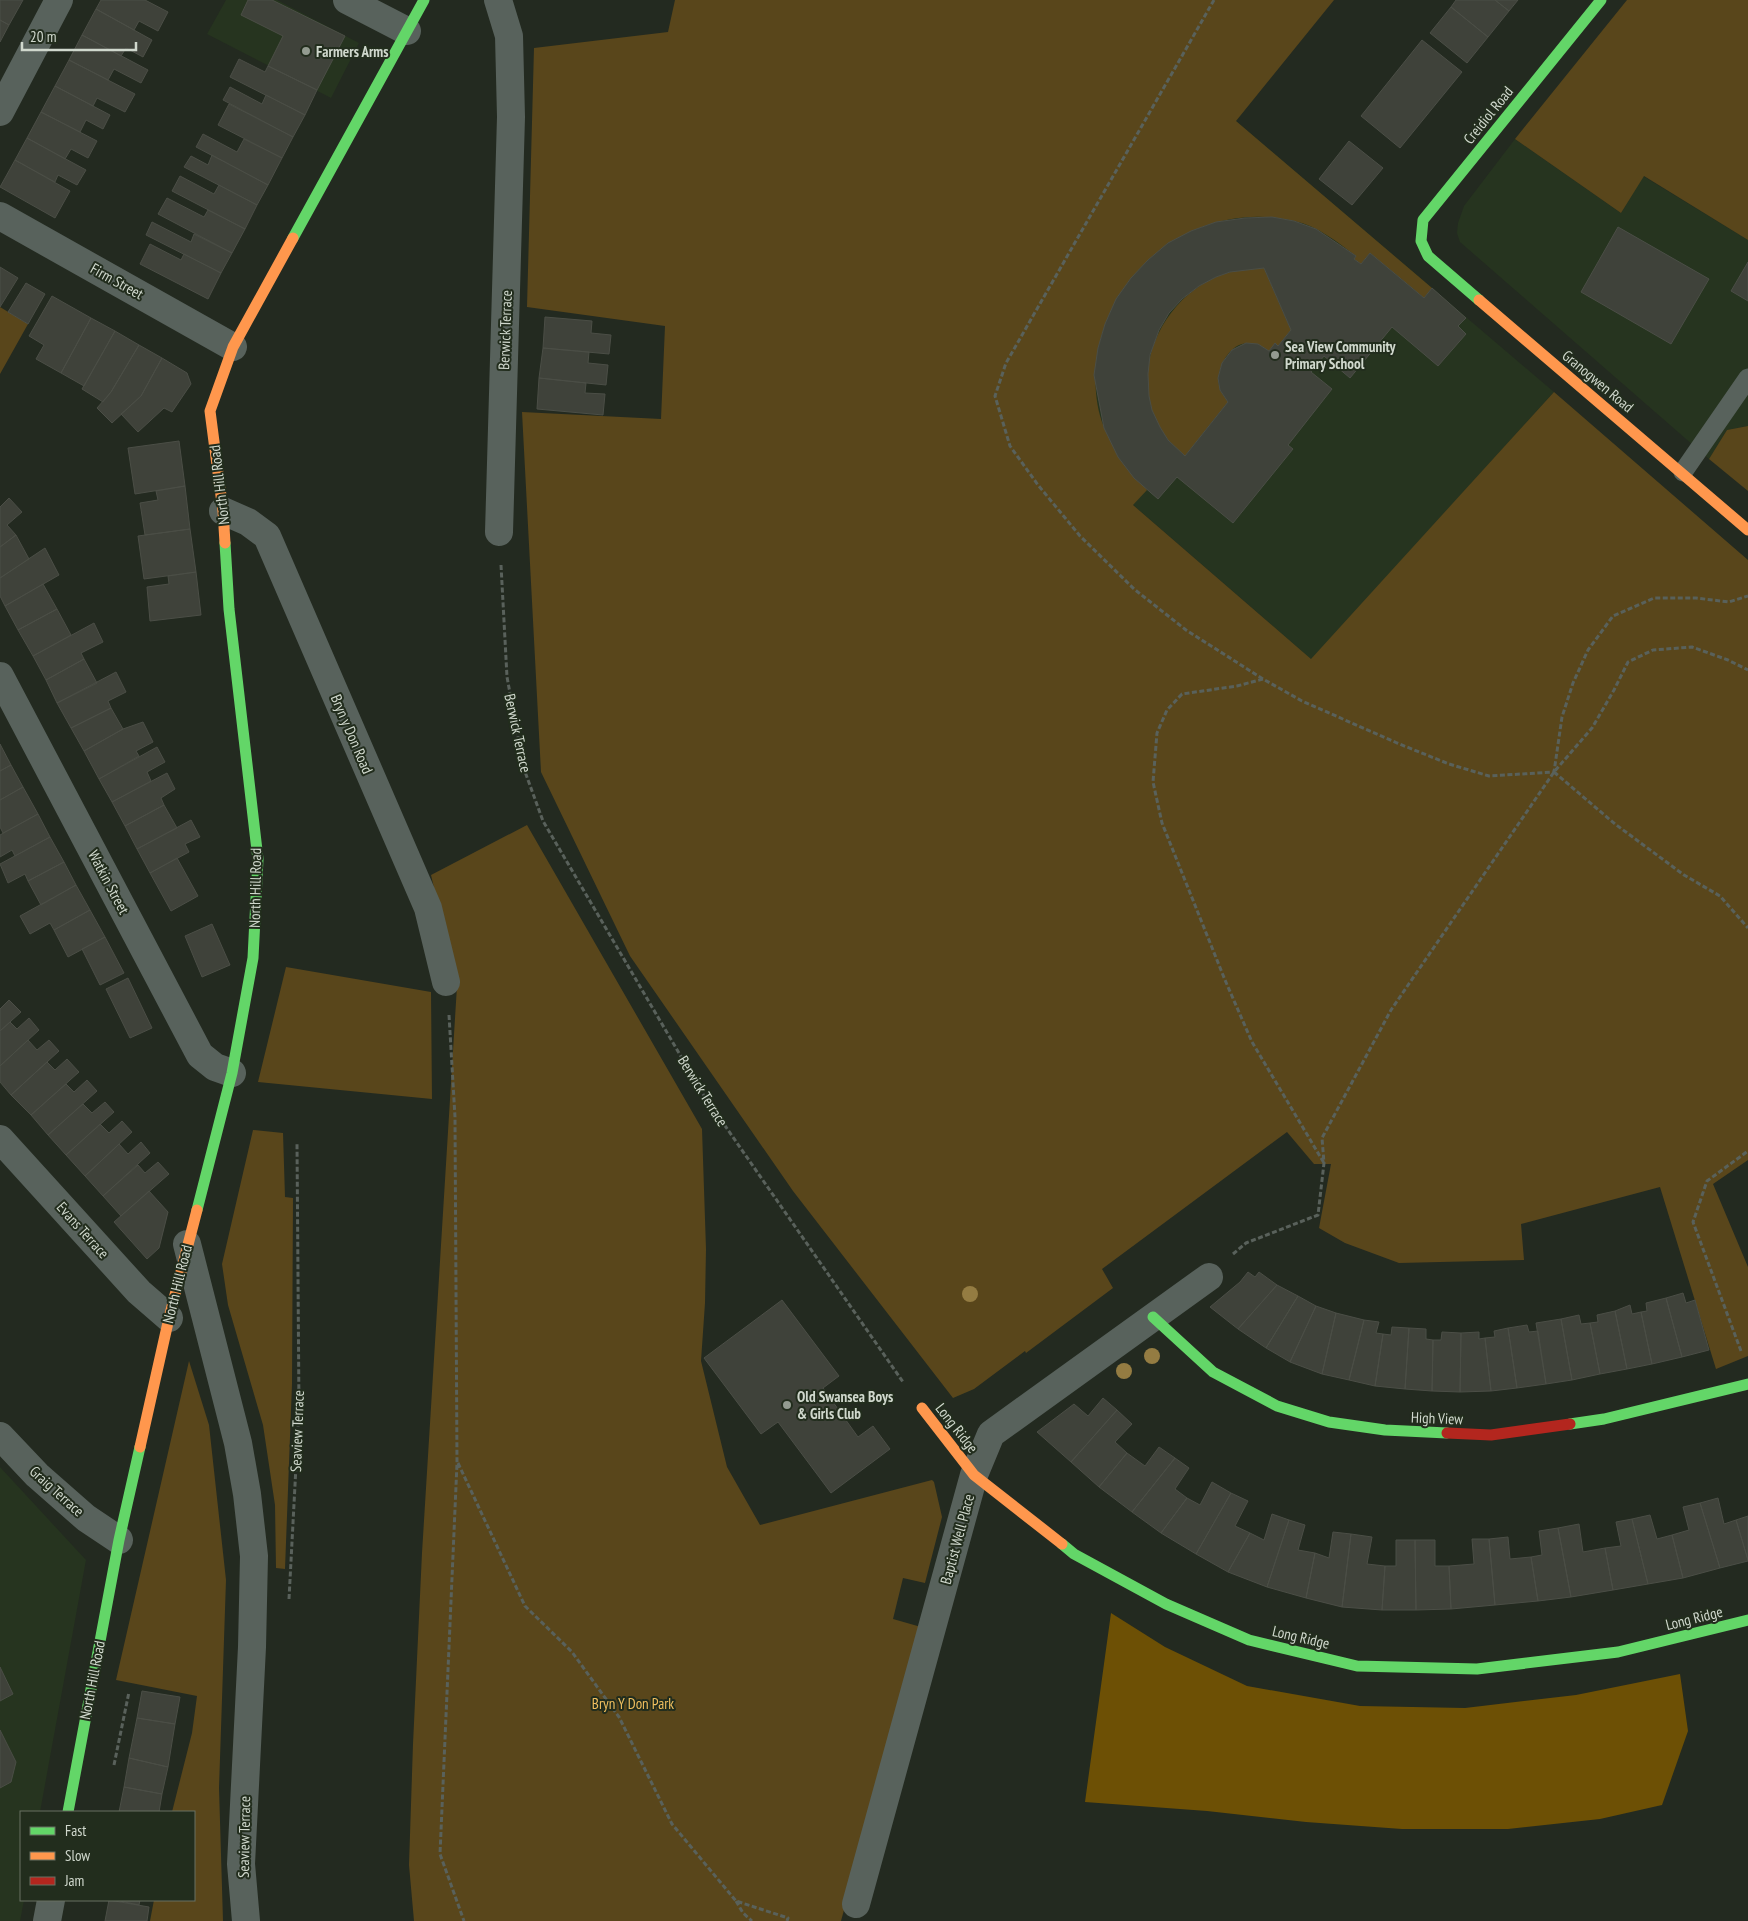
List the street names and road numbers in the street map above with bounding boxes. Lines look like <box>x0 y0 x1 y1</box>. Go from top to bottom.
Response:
street label: Creidiol Road <box>1459 82 1517 148</box>
street label: Firm Street <box>87 259 147 303</box>
street label: Berwick Terrace <box>494 290 516 370</box>
street label: Granogwen Road <box>1558 346 1638 416</box>
street label: North Hill Road <box>205 444 233 526</box>
street label: Bryn y Don Road <box>327 691 377 777</box>
street label: Berwick Terrace <box>500 692 536 774</box>
street label: Watkin Street <box>84 847 134 917</box>
street label: North Hill Road <box>245 848 265 928</box>
street label: Berwick Terrace <box>674 1052 732 1130</box>
street label: Evans Terrace <box>53 1198 113 1262</box>
street label: North Hill Road <box>158 1243 196 1325</box>
street label: Seaview Terrace <box>286 1390 308 1472</box>
street label: Long Ridge <box>932 1399 982 1457</box>
street label: High View <box>1411 1408 1464 1428</box>
street label: Graig Terrace <box>26 1462 88 1520</box>
street label: Baptist Well Place <box>936 1492 978 1586</box>
street label: Long Ridge <box>1664 1602 1724 1634</box>
street label: Long Ridge <box>1271 1621 1331 1653</box>
street label: North Hill Road <box>75 1639 109 1721</box>
street label: Seaview Terrace <box>234 1796 254 1878</box>

